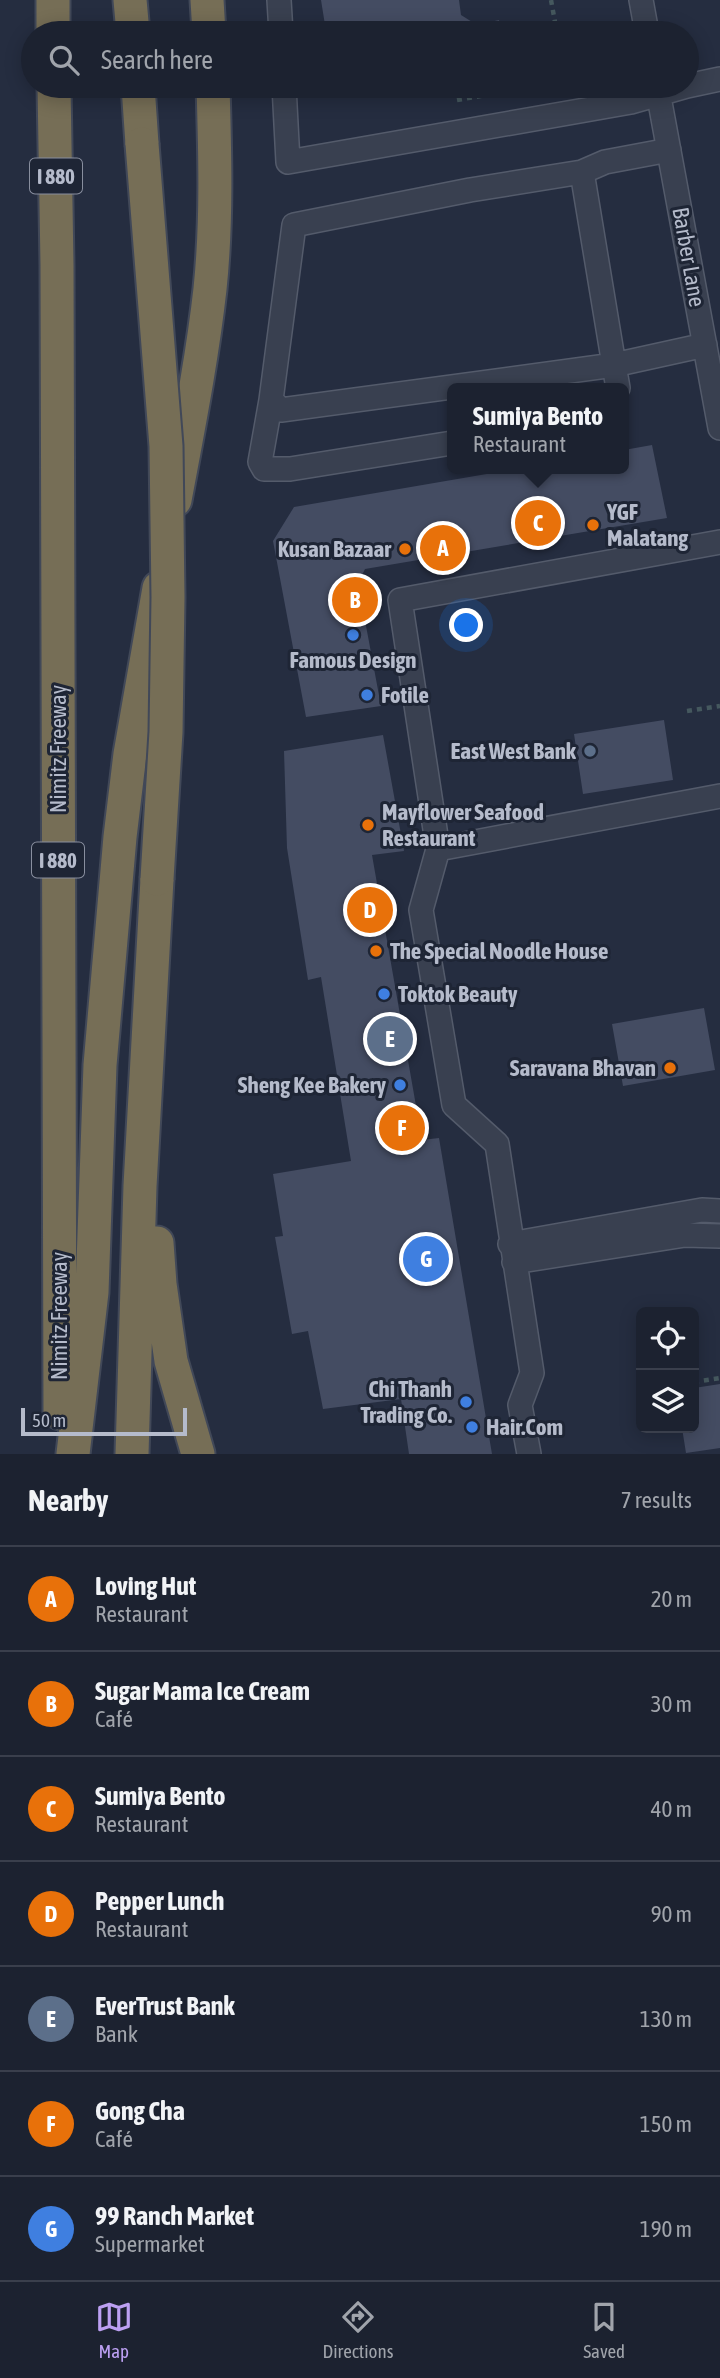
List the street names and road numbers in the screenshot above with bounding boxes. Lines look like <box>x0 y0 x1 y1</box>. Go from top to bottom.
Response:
road number: I 880 <box>30 158 82 194</box>
street label: Barber Lane <box>667 205 711 309</box>
street label: Nimitz Freeway <box>45 685 71 813</box>
road number: I 880 <box>32 842 84 878</box>
street label: Nimitz Freeway <box>46 1252 72 1380</box>

